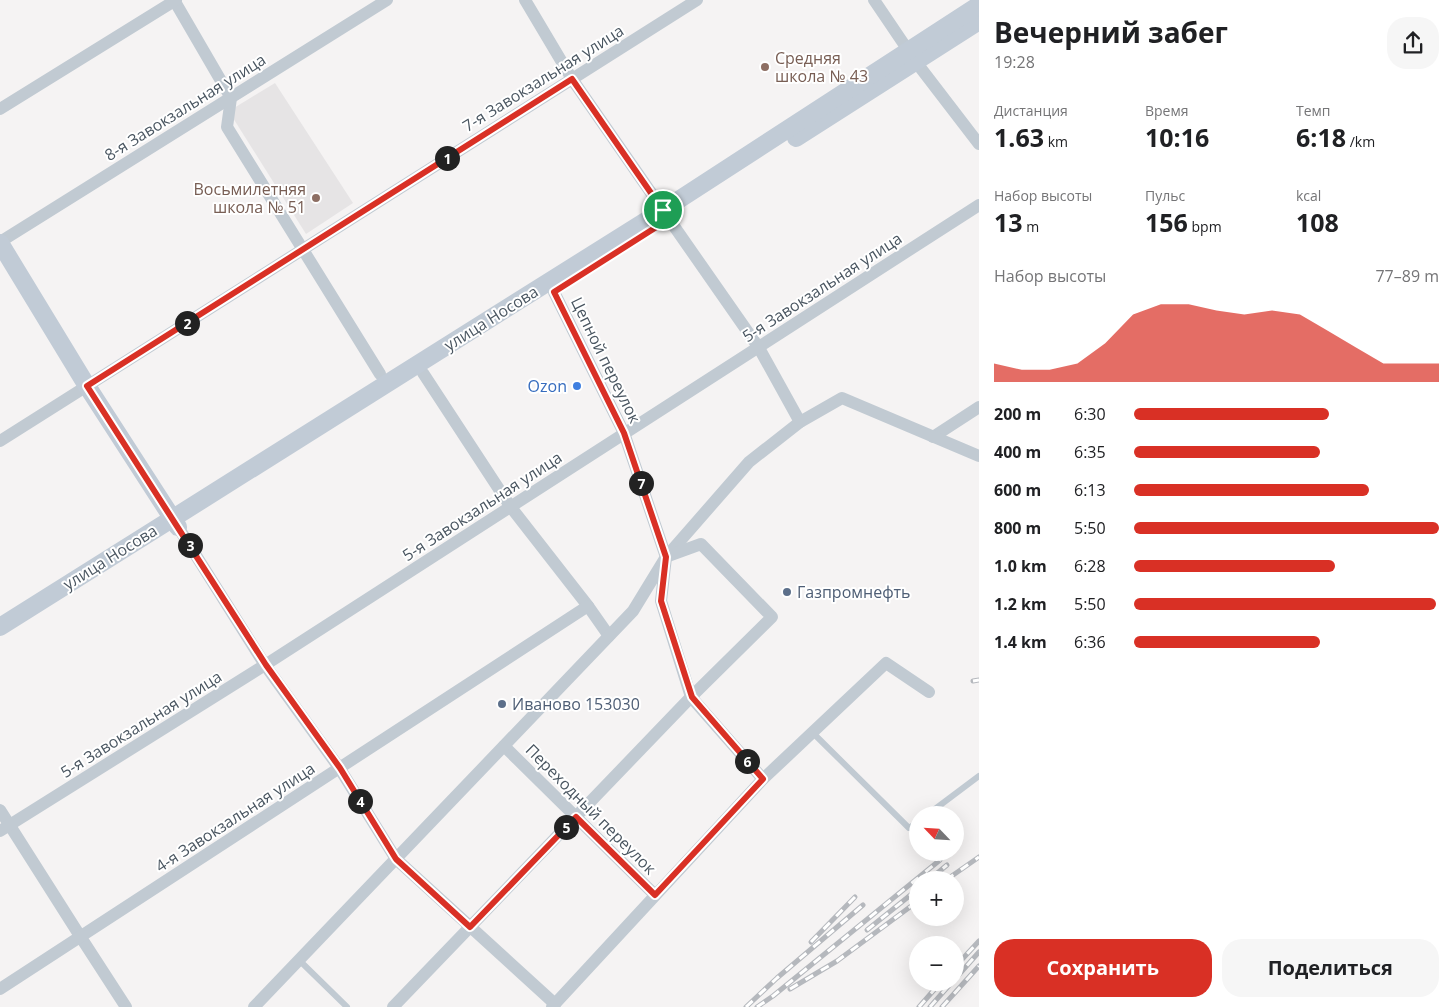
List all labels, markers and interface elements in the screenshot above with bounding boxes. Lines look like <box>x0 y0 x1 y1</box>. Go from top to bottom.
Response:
text: Вечерний забег <box>994 13 1228 51</box>
button: share <box>1387 17 1439 69</box>
street label: 7-я Завокзальная улица <box>458 19 628 137</box>
place label: Средняя школа № 43 <box>775 47 868 87</box>
street label: 8-я Завокзальная улица <box>100 48 270 166</box>
text: 19:28 <box>994 51 1035 73</box>
marker: Средняя школа № 43 <box>759 61 771 73</box>
text: Дистанция <box>994 101 1068 120</box>
text: Время <box>1145 101 1189 120</box>
text: Темп <box>1296 101 1331 120</box>
text: 1.63 <box>994 120 1044 154</box>
text: 10:16 <box>1145 120 1209 154</box>
text: 6:18 <box>1296 120 1346 154</box>
text: km <box>1044 132 1068 151</box>
text: /km <box>1346 132 1375 151</box>
pin: 1 <box>434 146 460 170</box>
text: 1 <box>443 149 452 168</box>
place label: Восьмилетняя школа № 51 <box>194 178 306 218</box>
text: Набор высоты <box>994 186 1092 205</box>
text: Пульс <box>1145 186 1185 205</box>
text: kcal <box>1296 186 1321 205</box>
pin <box>642 189 684 231</box>
marker: Восьмилетняя школа № 51 <box>310 192 322 204</box>
icon: arrive <box>649 196 677 224</box>
text: 13 <box>994 205 1023 239</box>
text: 156 <box>1145 205 1188 239</box>
text: 108 <box>1296 205 1339 239</box>
text: m <box>1023 217 1039 236</box>
text: bpm <box>1188 217 1222 236</box>
street label: 5-я Завокзальная улица <box>738 227 906 347</box>
text: Набор высоты <box>994 265 1106 287</box>
text: 77–89 m <box>1375 265 1439 287</box>
street label: улица Носова <box>440 280 542 356</box>
street label: Цепной переулок <box>566 293 646 427</box>
pin: 2 <box>174 310 200 336</box>
text: 2 <box>183 314 192 333</box>
place label: Ozon <box>528 375 567 397</box>
marker: Ozon <box>571 380 583 392</box>
text: 200 m <box>994 403 1041 425</box>
text: 6:30 <box>1074 403 1106 425</box>
text: 400 m <box>994 441 1041 463</box>
text: 6:35 <box>1074 441 1106 463</box>
street label: 5-я Завокзальная улица <box>398 446 566 566</box>
pin: 7 <box>628 470 654 496</box>
text: 7 <box>637 474 646 493</box>
text: 600 m <box>994 479 1041 501</box>
text: 6:13 <box>1074 479 1106 501</box>
text: 800 m <box>994 517 1041 539</box>
text: 5:50 <box>1074 517 1106 539</box>
street label: улица Носова <box>59 519 161 595</box>
pin: 3 <box>178 532 202 558</box>
text: 3 <box>186 536 195 555</box>
text: 1.0 km <box>994 555 1047 577</box>
text: 6:28 <box>1074 555 1106 577</box>
place label: Газпромнефть <box>797 581 911 603</box>
marker: Газпромнефть <box>781 586 793 598</box>
text: 1.2 km <box>994 593 1047 615</box>
text: 5:50 <box>1074 593 1106 615</box>
text: 1.4 km <box>994 631 1047 653</box>
text: 6:36 <box>1074 631 1106 653</box>
street label: 5-я Завокзальная улица <box>56 665 226 783</box>
place label: Иваново 153030 <box>512 693 640 715</box>
marker: Иваново 153030 <box>496 698 508 710</box>
street label: Переходный переулок <box>521 739 662 880</box>
pin: 6 <box>734 748 760 774</box>
text: 6 <box>743 752 752 771</box>
street label: 4-я Завокзальная улица <box>151 757 319 877</box>
pin: 4 <box>348 788 372 814</box>
text: 4 <box>356 792 365 811</box>
north arrow <box>909 806 964 861</box>
map controls <box>909 806 964 991</box>
pin: 5 <box>554 814 578 840</box>
text: 5 <box>562 818 571 837</box>
button: + <box>909 871 964 926</box>
button: − <box>909 936 964 991</box>
button: Сохранить <box>994 939 1212 997</box>
button: Поделиться <box>1222 939 1439 997</box>

